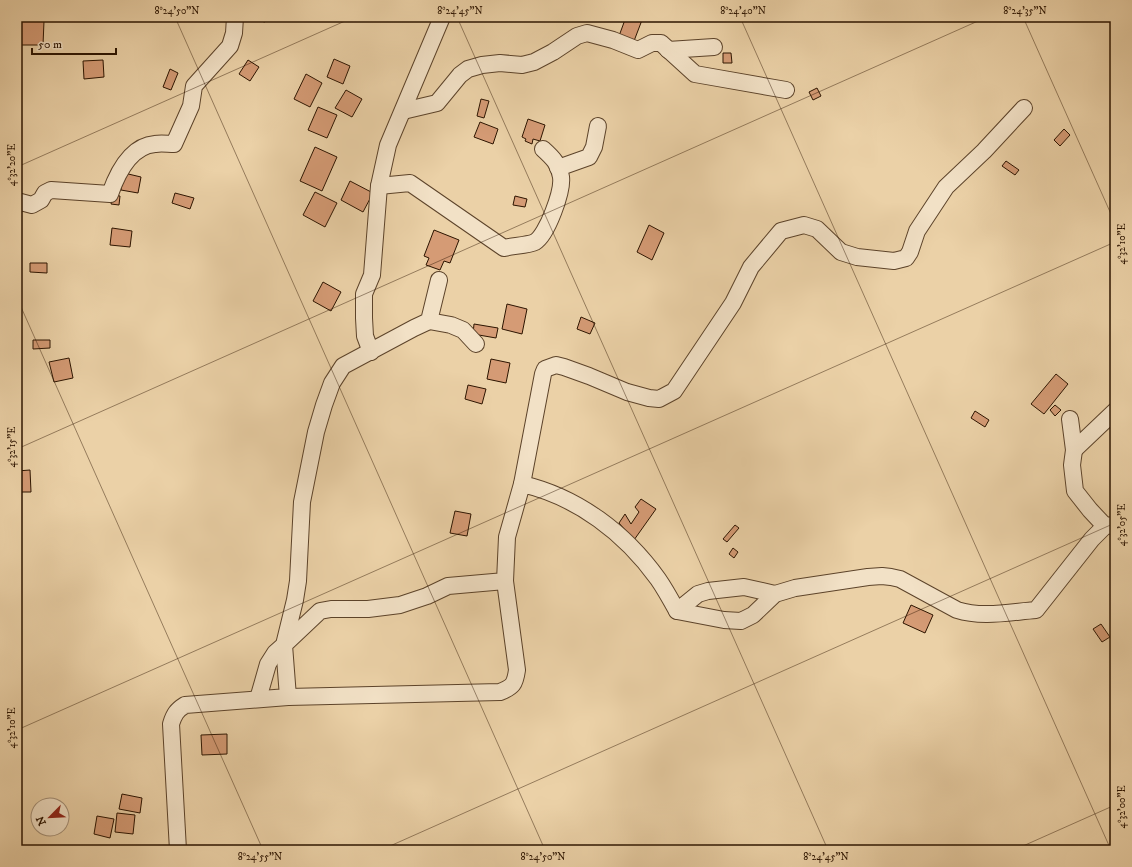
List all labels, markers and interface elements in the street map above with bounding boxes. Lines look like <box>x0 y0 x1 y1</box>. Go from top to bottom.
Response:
text: 8°24'50"N <box>155 5 199 17</box>
text: 8°24'45"N <box>437 5 483 17</box>
text: 8°24'40"N <box>720 5 766 17</box>
text: 8°24'35"N <box>1003 5 1047 17</box>
scale bar <box>32 30 116 56</box>
text: 50 m <box>38 37 62 52</box>
text: 4°32'20"E <box>6 144 18 186</box>
text: 4°32'10"E <box>1116 223 1128 265</box>
text: 4°32'15"E <box>6 427 18 467</box>
text: 4°32'05"E <box>1116 504 1128 546</box>
text: 4°32'10"E <box>6 707 18 749</box>
text: 4°32'00"E <box>1116 786 1128 828</box>
north arrow <box>30 797 70 837</box>
text: N <box>34 814 50 828</box>
text: 8°24'55"N <box>238 851 282 863</box>
text: 8°24'50"N <box>521 851 565 863</box>
text: 8°24'45"N <box>803 851 849 863</box>

